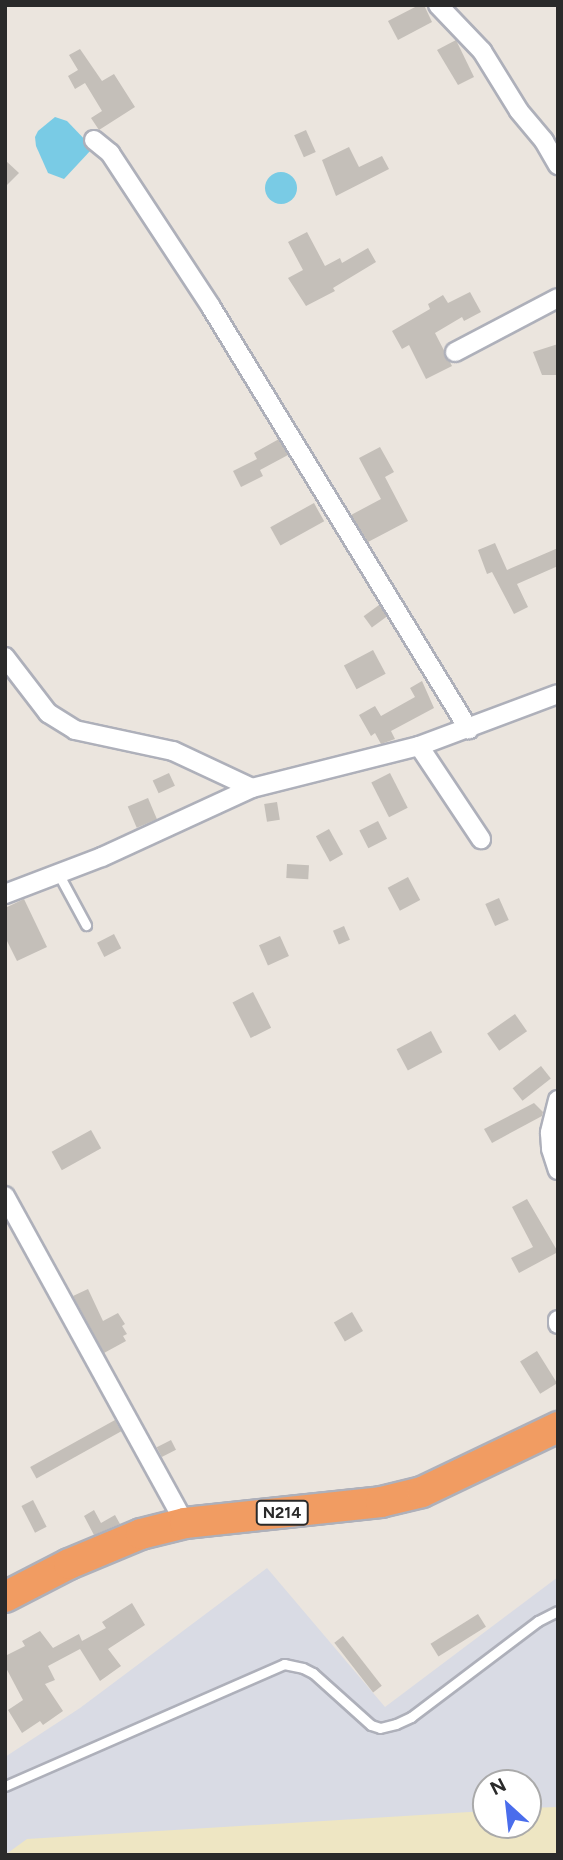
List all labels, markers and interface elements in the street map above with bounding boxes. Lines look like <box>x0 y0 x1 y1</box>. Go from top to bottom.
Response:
road number: N214 <box>254 1500 310 1526</box>
north arrow <box>472 1769 542 1839</box>
text: N <box>486 1773 510 1800</box>

